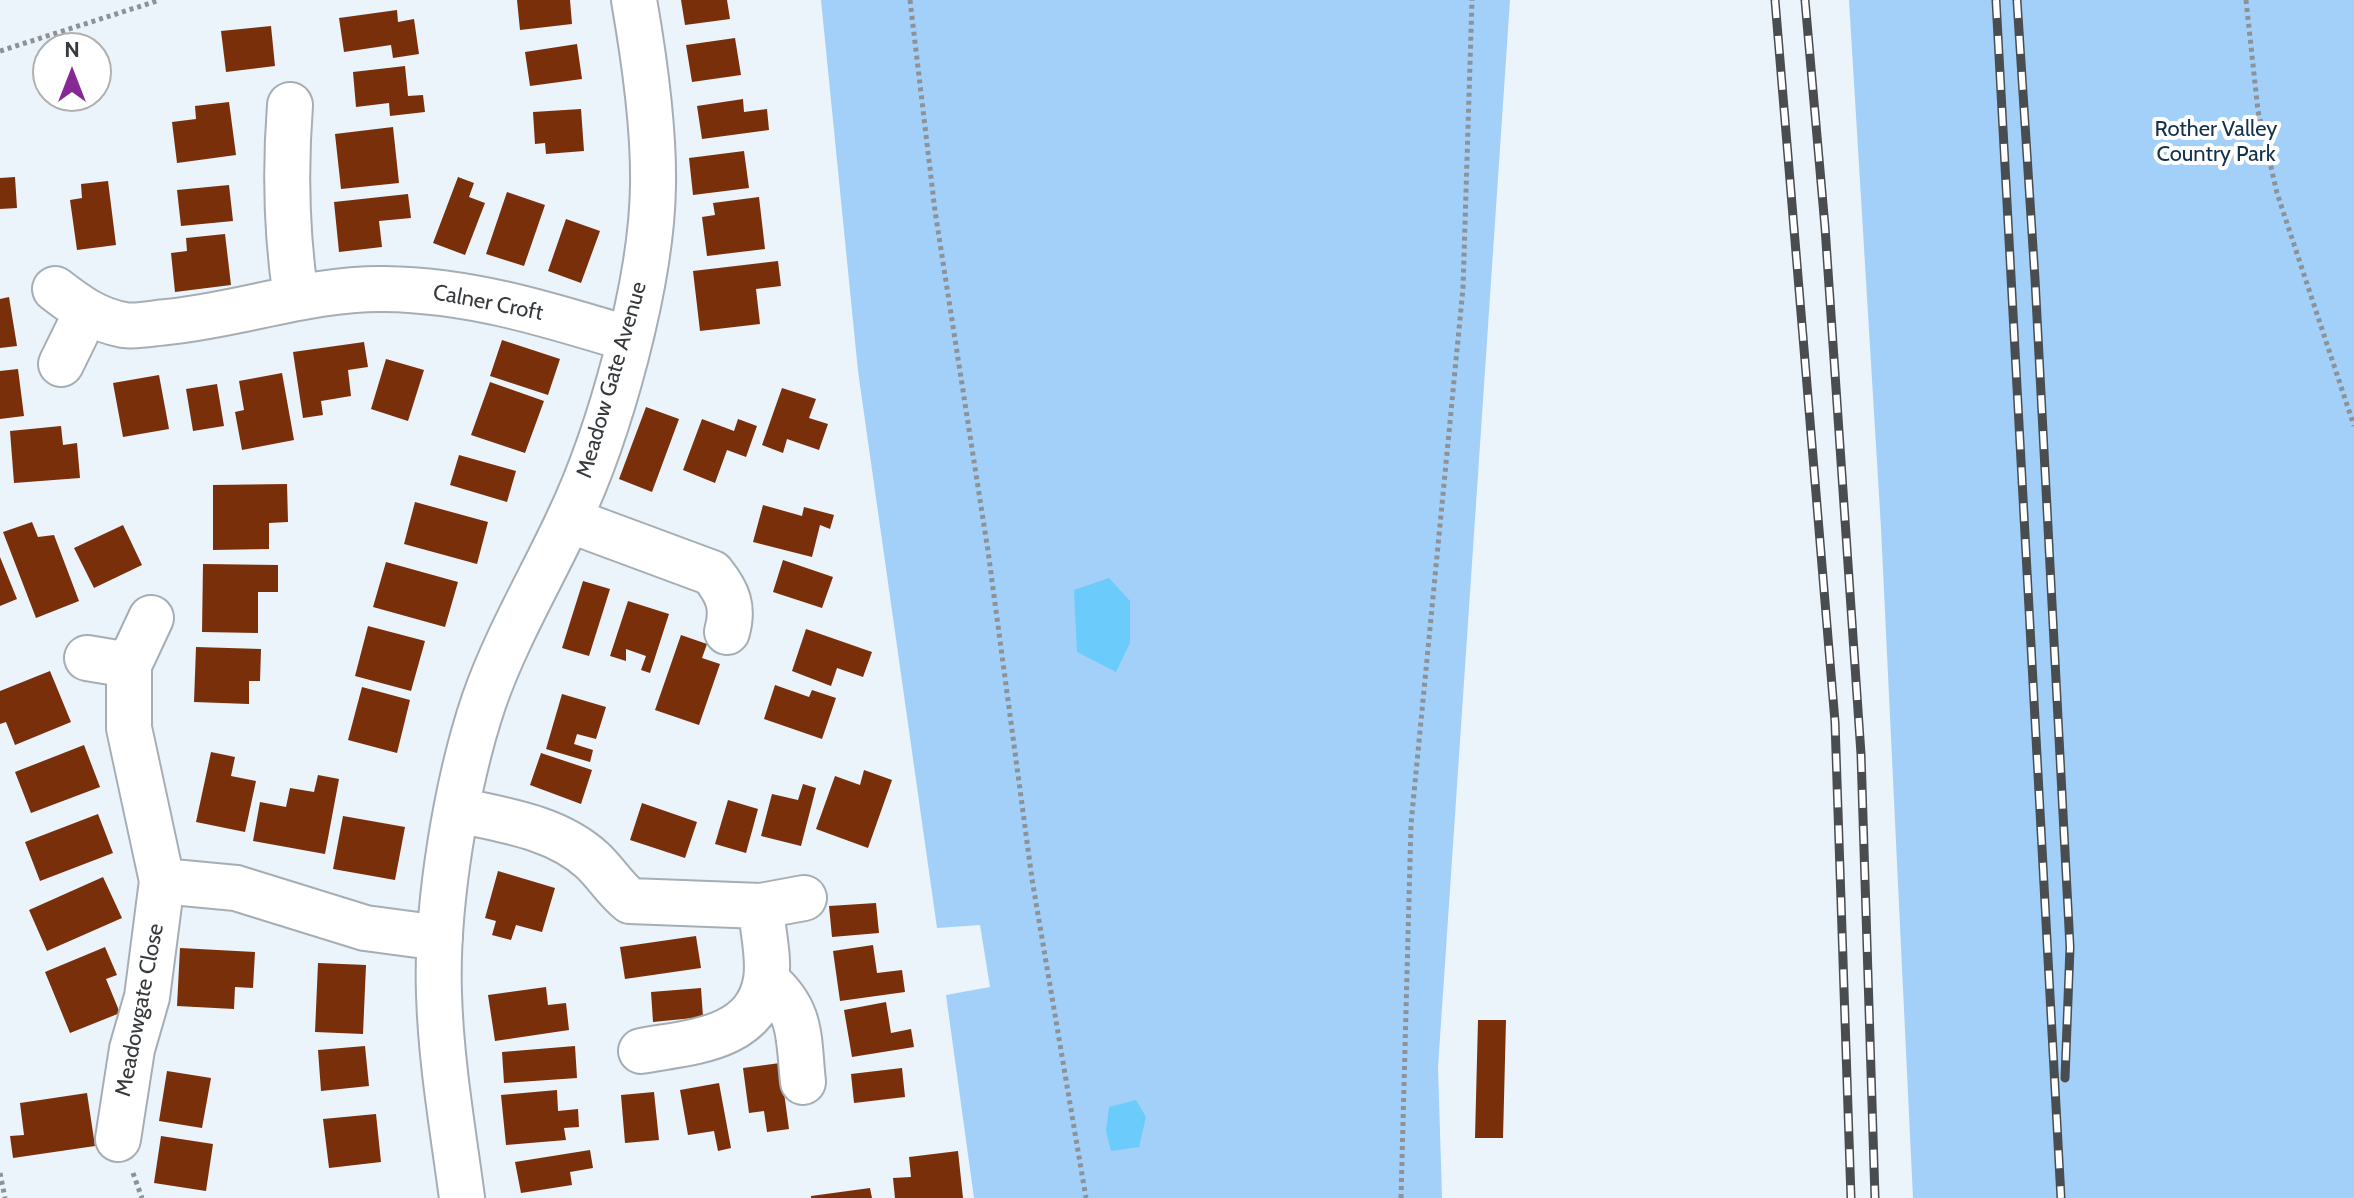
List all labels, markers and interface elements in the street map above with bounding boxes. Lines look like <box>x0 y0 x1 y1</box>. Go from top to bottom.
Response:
north arrow <box>32 32 112 112</box>
text: N <box>64 36 80 63</box>
park label: Rother Valley Country Park <box>2155 117 2277 168</box>
street label: Calner Croft <box>431 279 545 327</box>
street label: Meadow Gate Avenue <box>571 279 653 481</box>
street label: Meadowgate Close <box>110 921 170 1099</box>

